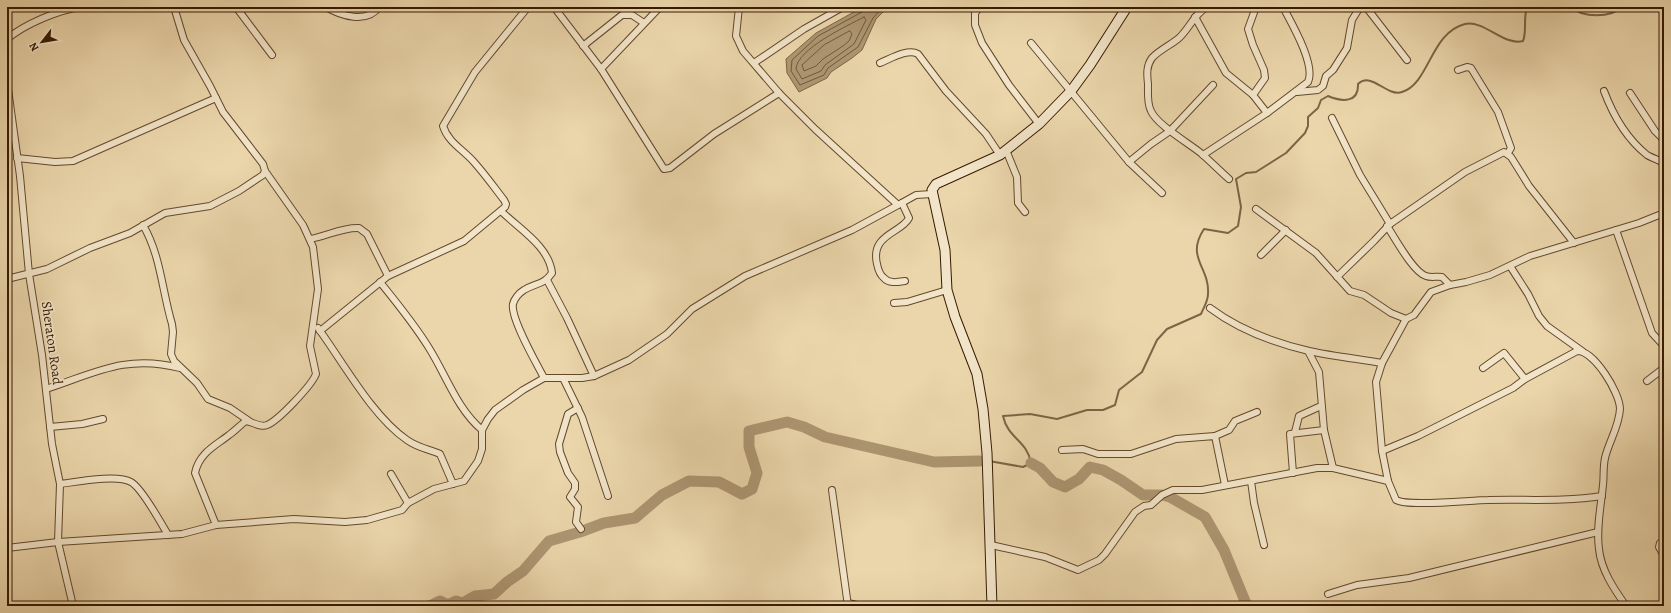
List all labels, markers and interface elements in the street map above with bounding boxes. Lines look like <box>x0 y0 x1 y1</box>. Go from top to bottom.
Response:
north arrow <box>22 22 62 62</box>
text: N <box>25 40 42 54</box>
street label: Sheraton Road <box>37 300 67 386</box>

